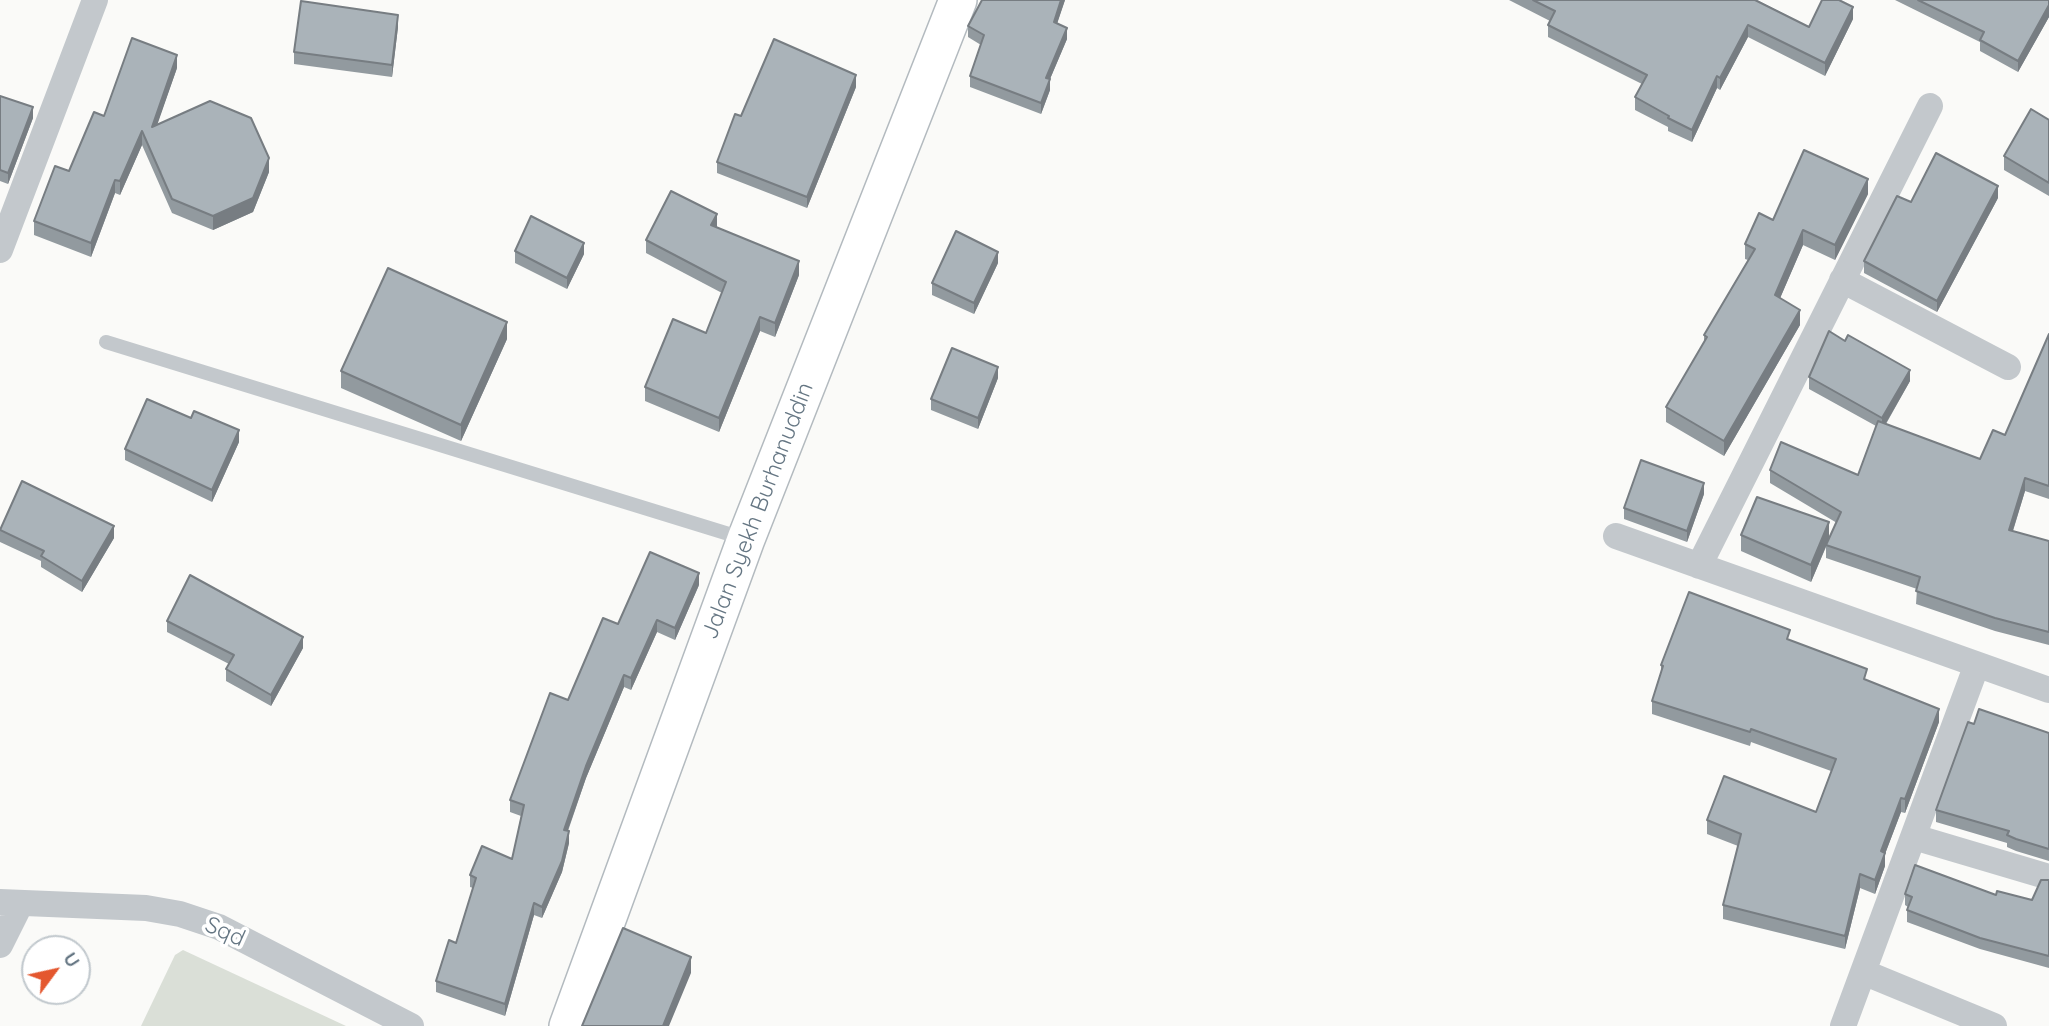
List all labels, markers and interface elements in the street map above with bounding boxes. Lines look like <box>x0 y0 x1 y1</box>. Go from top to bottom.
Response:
street label: Jalan Syekh Burhanuddin <box>696 379 820 643</box>
street label: Sqd <box>201 911 249 953</box>
north arrow <box>21 935 91 1005</box>
text: U <box>58 947 86 972</box>

